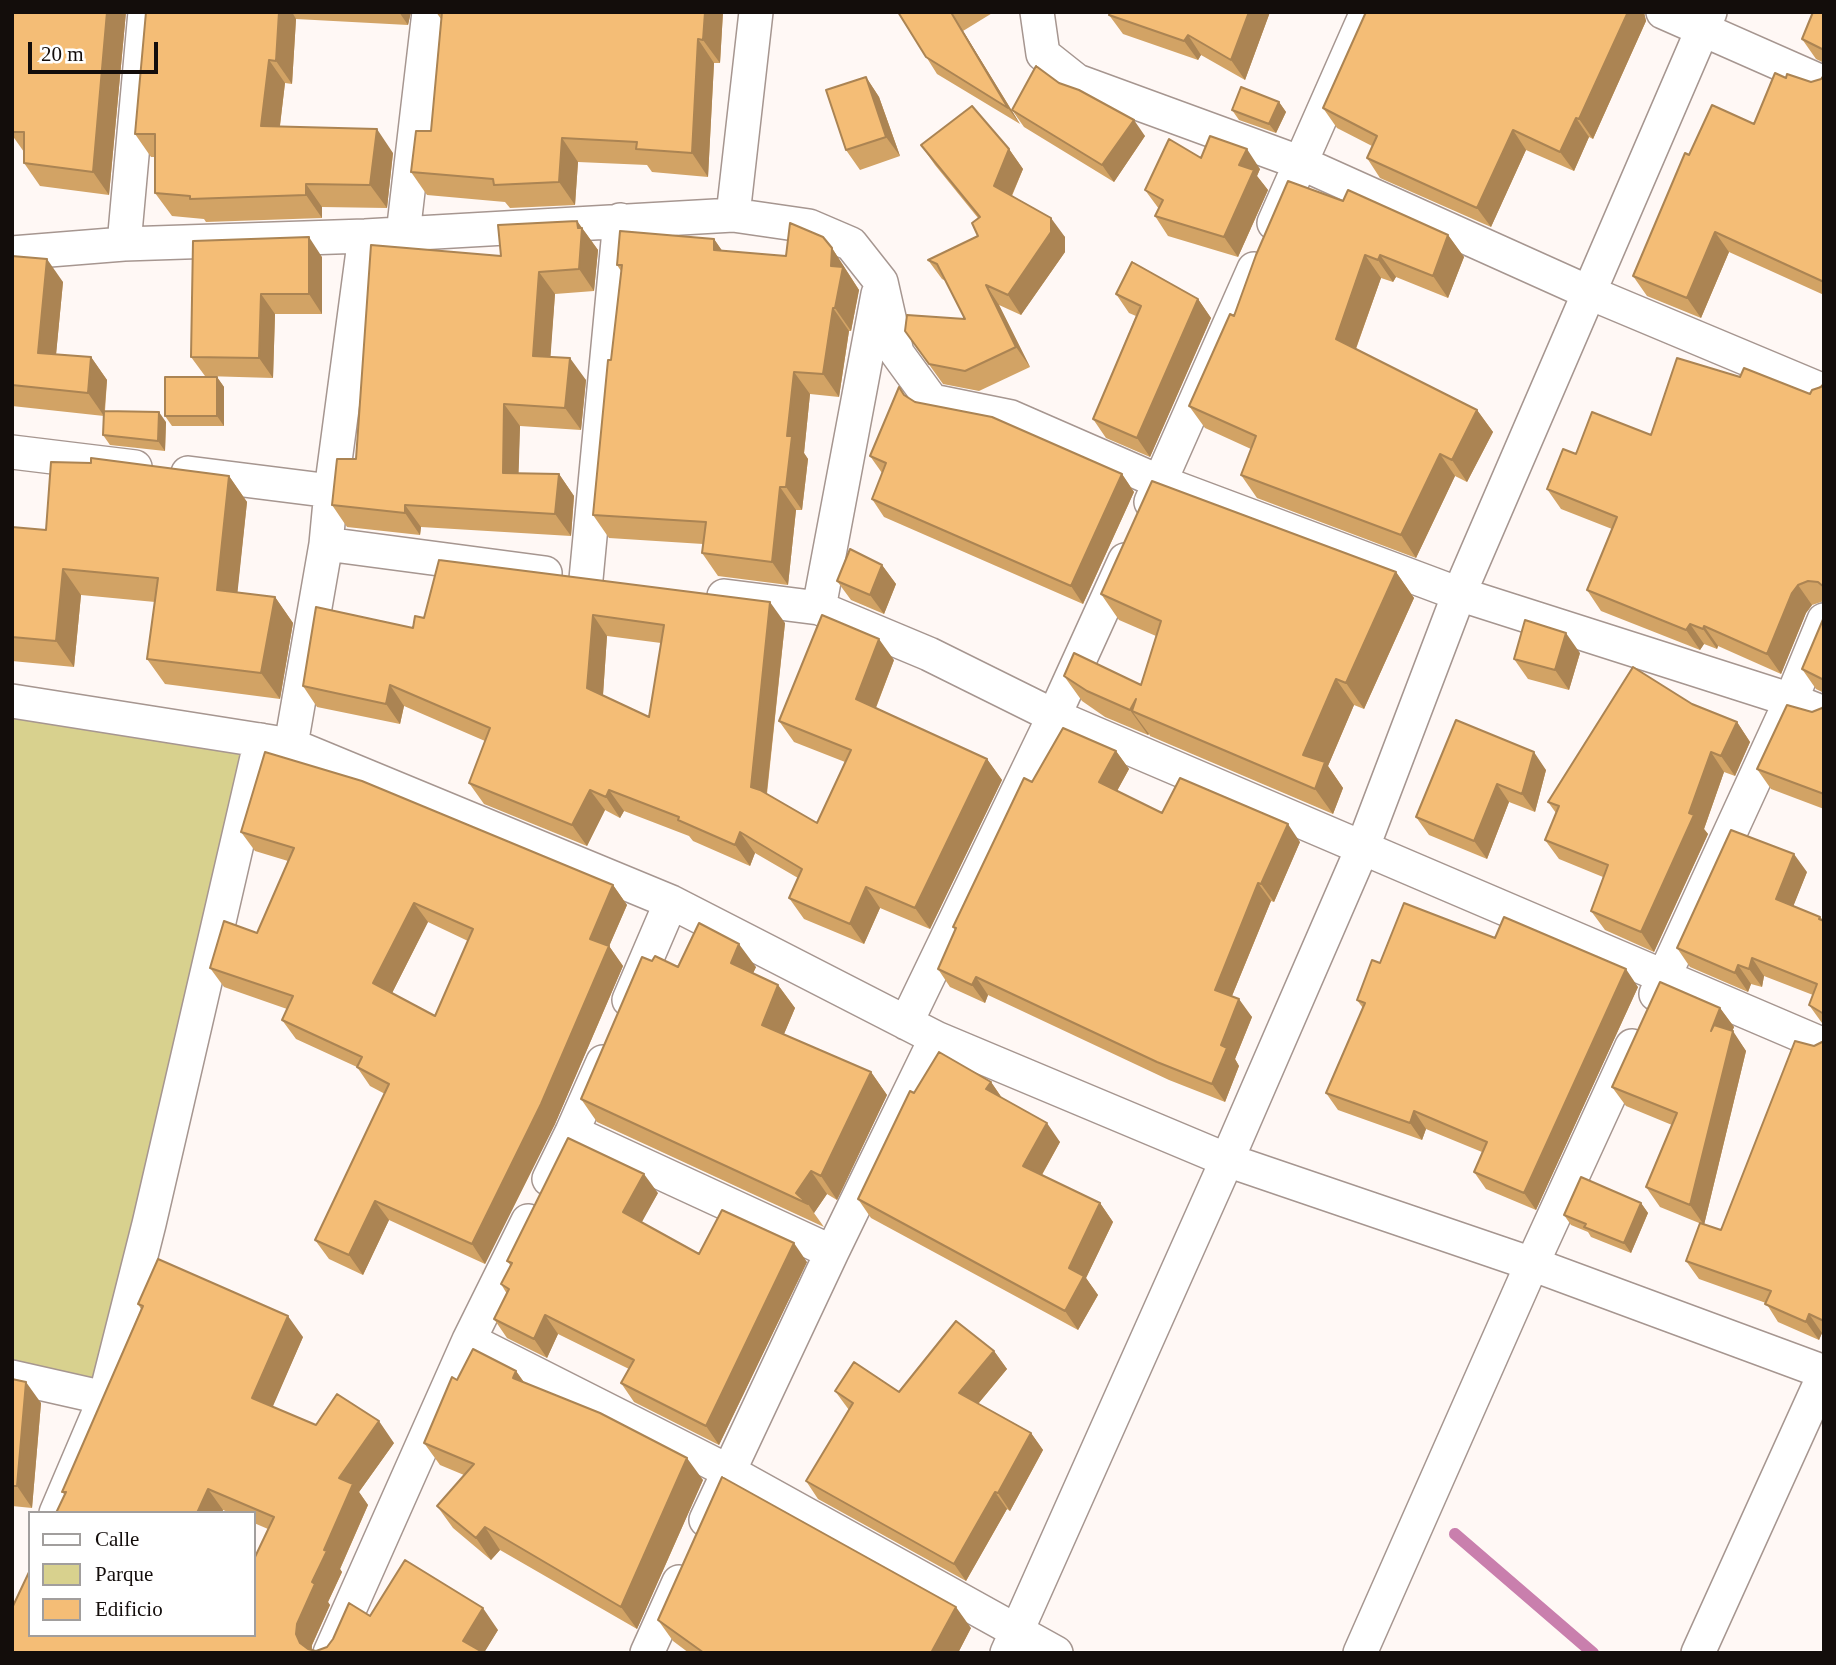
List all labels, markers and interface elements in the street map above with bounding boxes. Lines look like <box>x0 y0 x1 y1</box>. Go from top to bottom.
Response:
scale bar <box>32 28 161 72</box>
text: 20 m <box>41 42 84 66</box>
legend <box>28 1511 256 1637</box>
text: Calle <box>95 1527 139 1551</box>
text: Parque <box>95 1562 153 1586</box>
text: Edificio <box>95 1597 163 1621</box>

